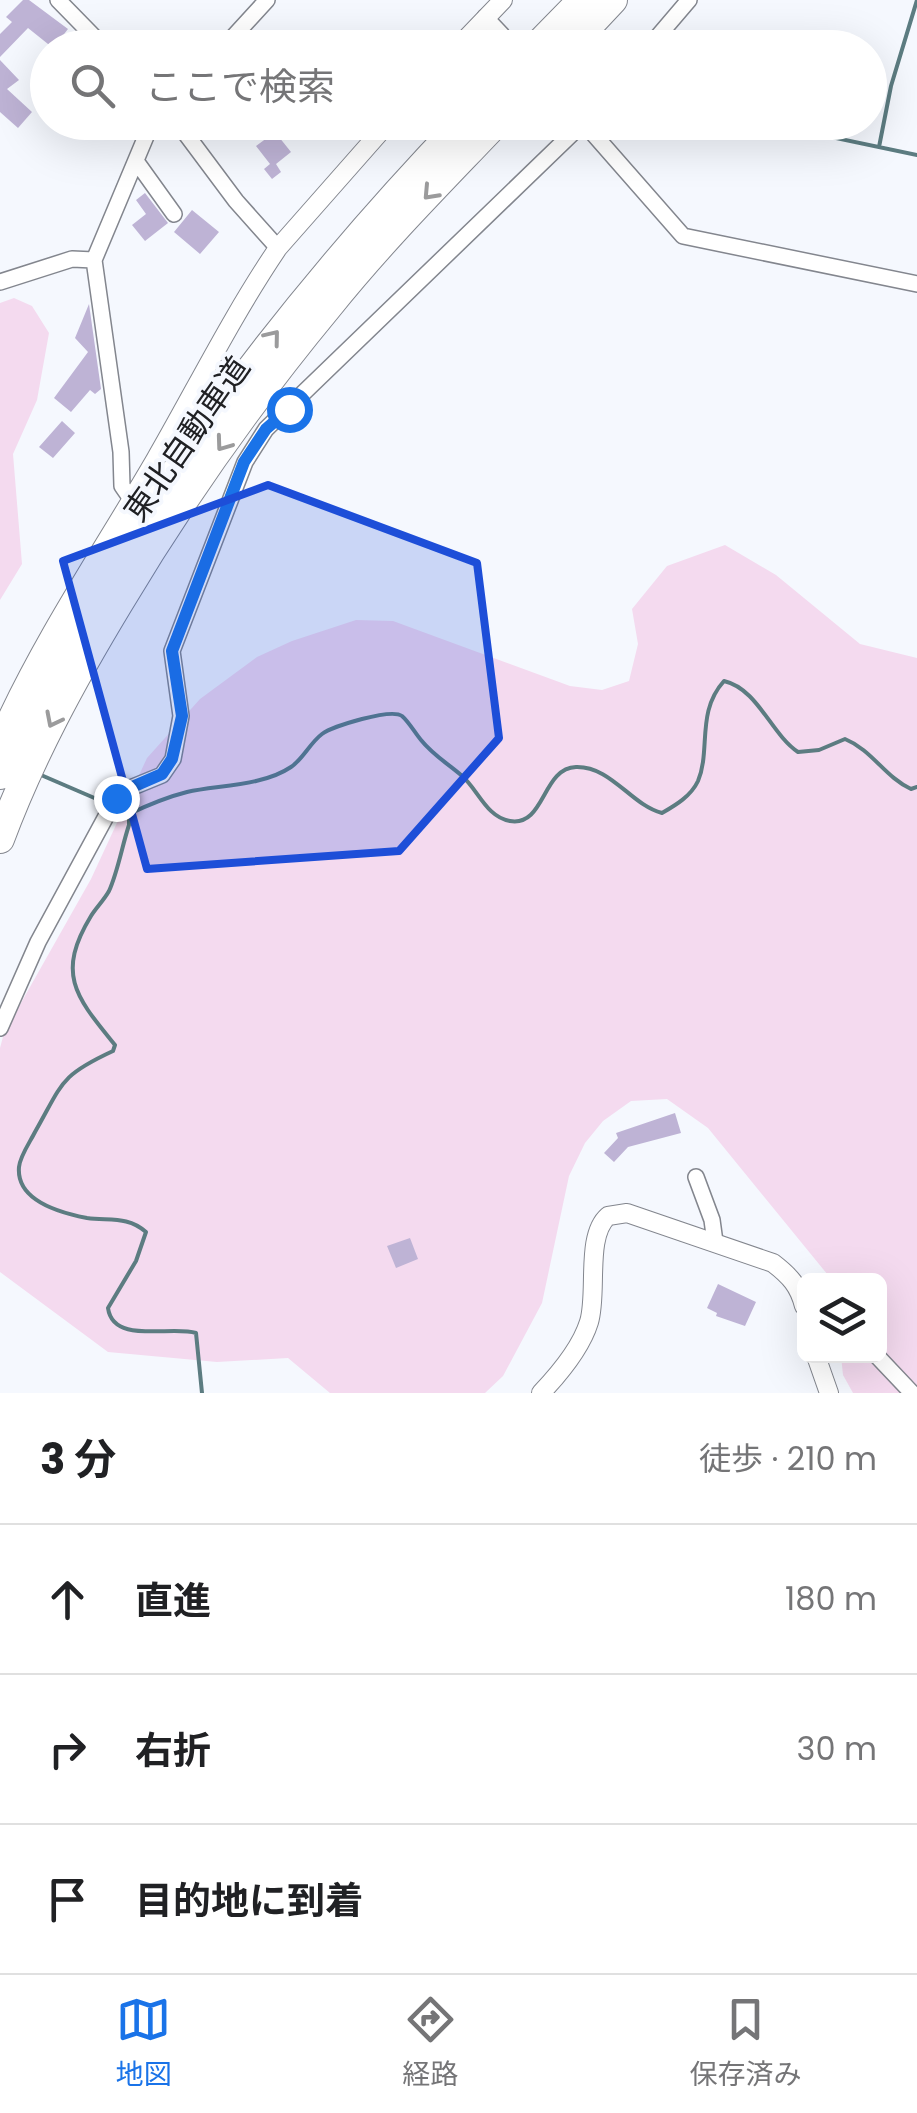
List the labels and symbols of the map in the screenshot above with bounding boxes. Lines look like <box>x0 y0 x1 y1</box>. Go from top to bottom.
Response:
one-way arrow <box>423 181 441 200</box>
one-way arrow <box>261 330 279 348</box>
street label: 東北自動車道 <box>113 347 260 530</box>
route start <box>267 387 313 433</box>
one-way arrow <box>217 433 235 451</box>
one-way arrow <box>46 710 65 728</box>
route end <box>94 776 140 822</box>

